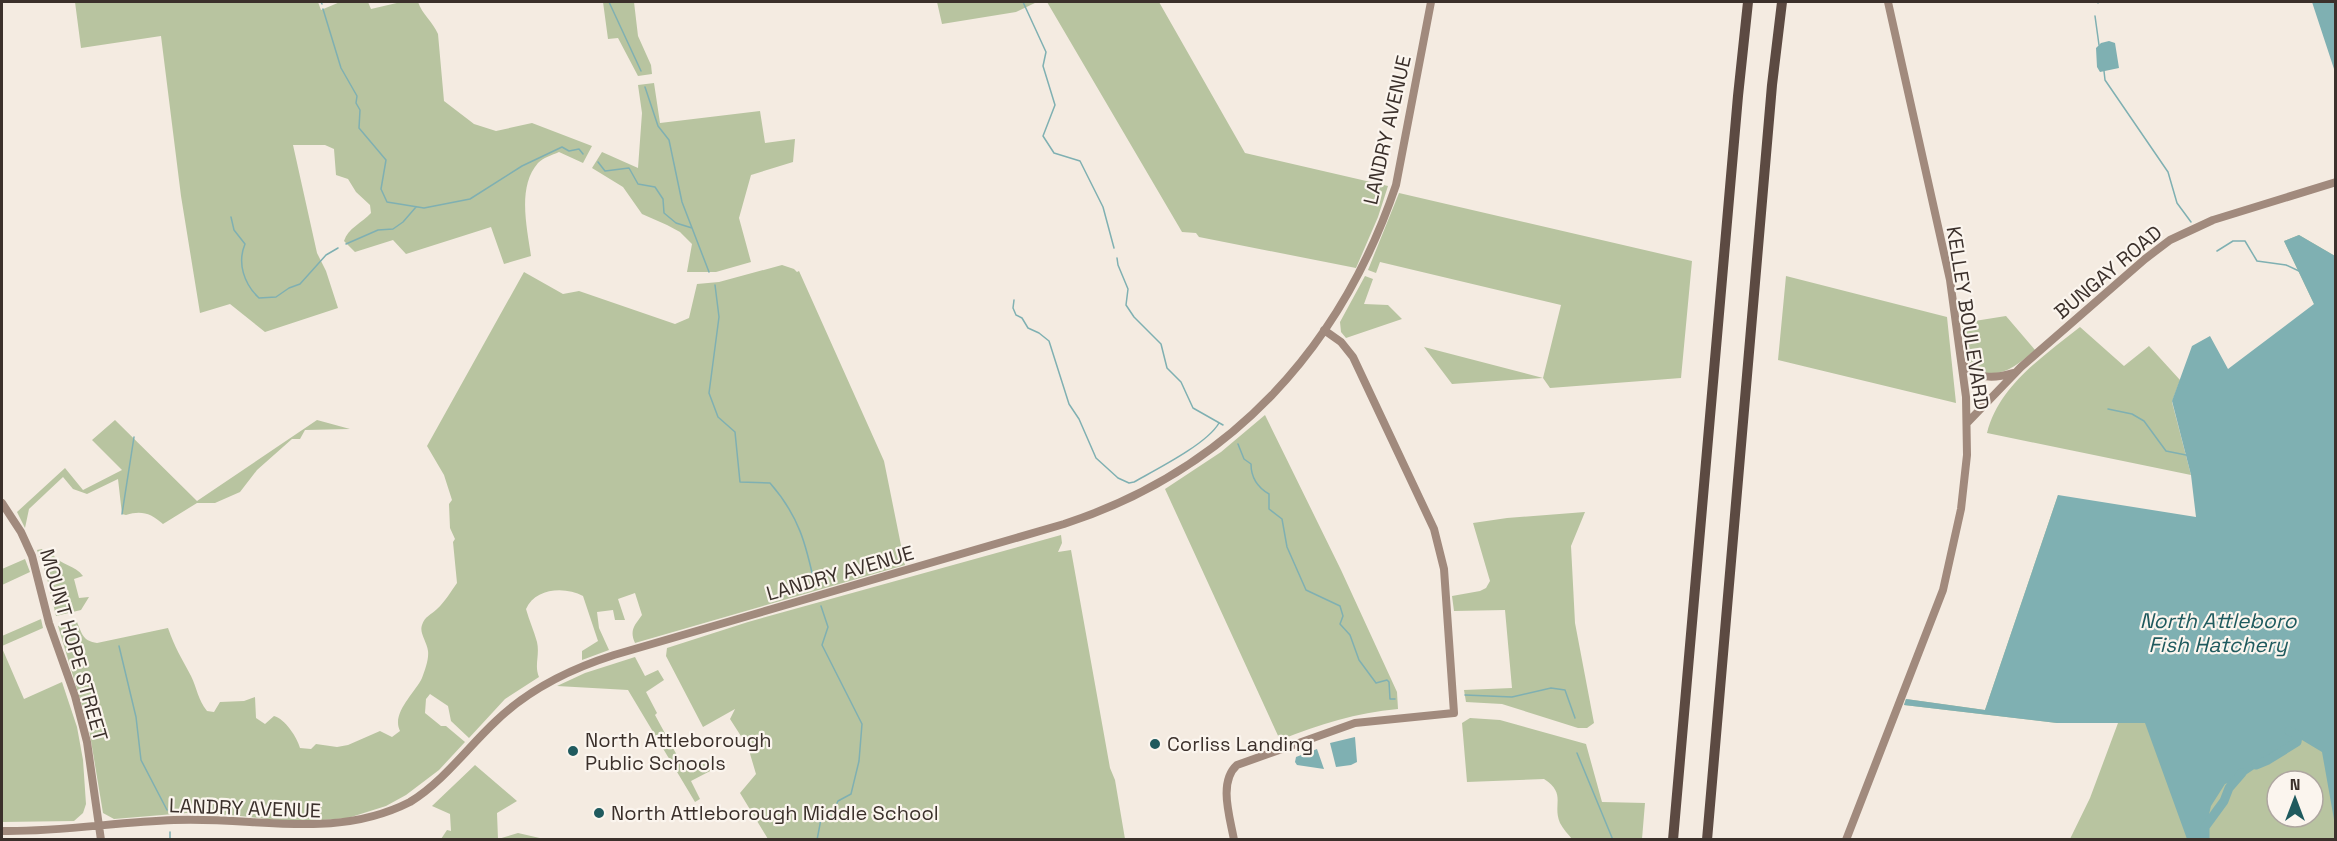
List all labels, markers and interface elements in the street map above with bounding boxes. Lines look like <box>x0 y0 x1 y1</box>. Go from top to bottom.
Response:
street label: LANDRY AVENUE <box>1357 53 1417 207</box>
street label: BUNGAY ROAD <box>2049 219 2167 325</box>
street label: KELLEY BOULEVARD <box>1941 224 1995 412</box>
street label: LANDRY AVENUE <box>763 540 917 606</box>
street label: MOUNT HOPE STREET <box>34 546 114 744</box>
water label: North Attleboro Fish Hatchery <box>2140 607 2297 658</box>
place label: North Attleborough Public Schools <box>585 727 772 776</box>
place label: Corliss Landing <box>1167 731 1313 757</box>
marker: Corliss Landing <box>1148 737 1162 751</box>
marker: North Attleborough Public Schools <box>566 744 580 758</box>
north arrow <box>2265 769 2325 829</box>
text: N <box>2290 774 2300 795</box>
street label: LANDRY AVENUE <box>168 792 322 824</box>
place label: North Attleborough Middle School <box>611 800 939 826</box>
marker: North Attleborough Middle School <box>592 806 606 820</box>

